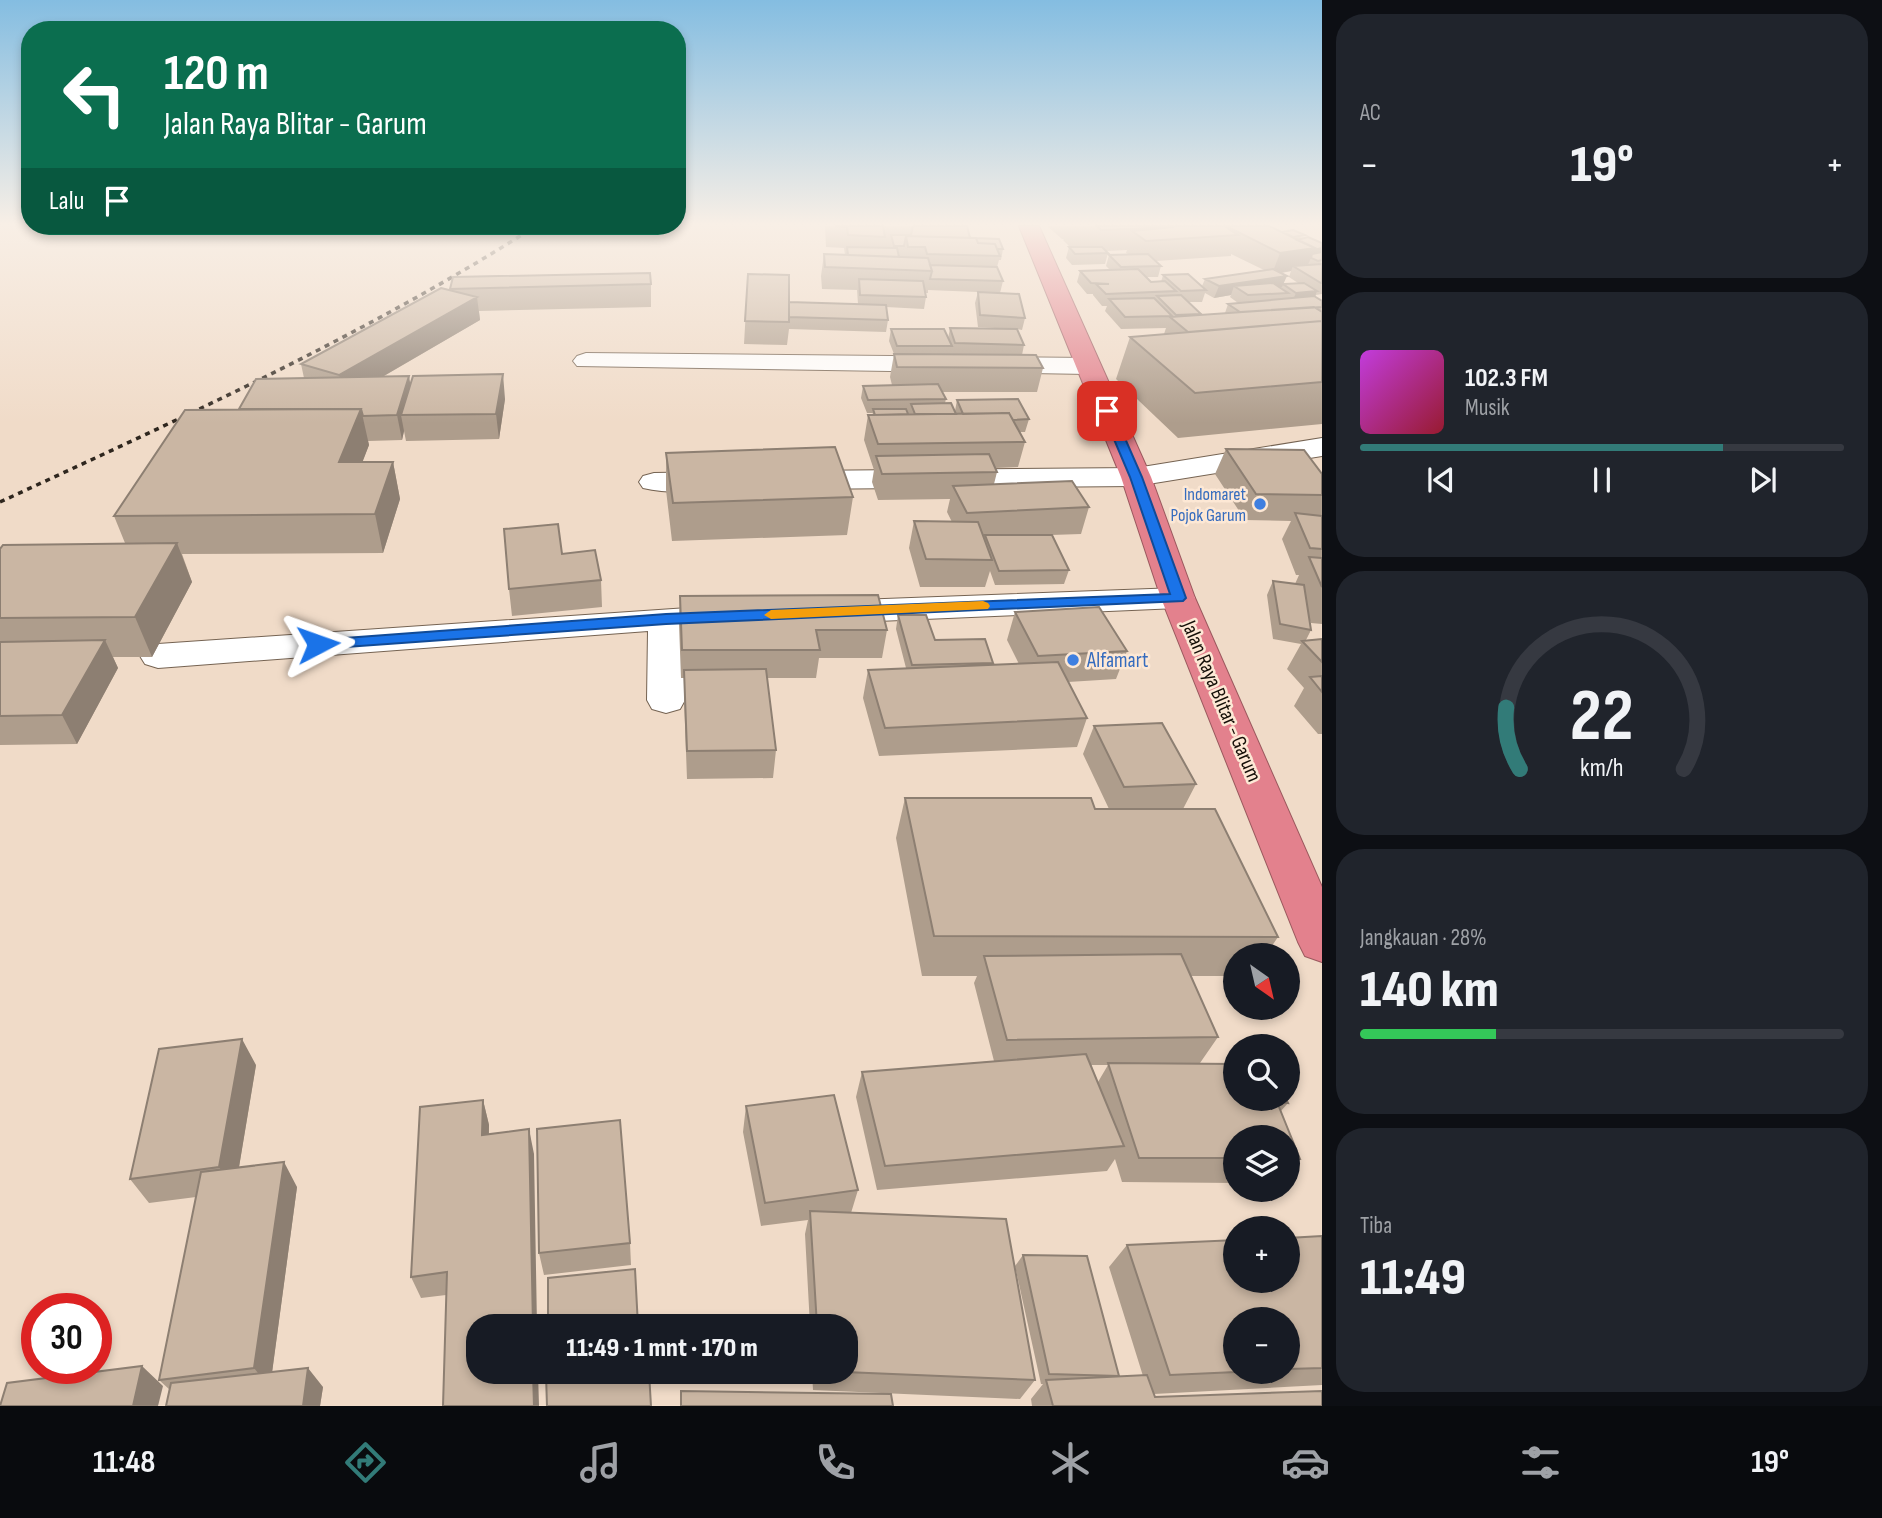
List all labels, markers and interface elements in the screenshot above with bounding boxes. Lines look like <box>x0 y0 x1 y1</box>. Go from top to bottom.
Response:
text: 120 m <box>164 45 269 104</box>
icon: left <box>49 49 140 140</box>
text: AC <box>1360 99 1381 127</box>
text: Jalan Raya Blitar - Garum <box>164 105 427 144</box>
text: 19° <box>1570 134 1634 197</box>
text: − <box>1360 143 1379 188</box>
text: + <box>1825 143 1844 188</box>
icon: arrive <box>98 182 136 220</box>
text: Lalu <box>49 186 84 217</box>
text: 102.3 FM <box>1465 363 1548 394</box>
pin <box>1077 381 1137 441</box>
icon: arrive <box>1088 392 1126 430</box>
text: Musik <box>1465 394 1510 422</box>
icon: previous <box>1422 461 1460 499</box>
icon: pause <box>1583 461 1621 499</box>
icon: next <box>1744 461 1782 499</box>
place label: Indomaret Pojok Garum <box>1170 484 1247 526</box>
marker: Indomaret Pojok Garum <box>1252 496 1268 512</box>
position arrow <box>281 607 355 681</box>
street label: Jalan Raya Blitar - Garum <box>1176 616 1267 785</box>
place label: Alfamart <box>1086 648 1148 673</box>
marker: Alfamart <box>1065 652 1081 668</box>
text: 22 <box>1570 673 1634 761</box>
text: km/h <box>1580 753 1624 784</box>
text: Jangkauan · 28% <box>1360 924 1487 952</box>
north arrow <box>1223 943 1300 1020</box>
map controls <box>1223 943 1300 1384</box>
text: 140 km <box>1360 959 1499 1022</box>
button: search <box>1223 1034 1300 1111</box>
button: layers <box>1223 1125 1300 1202</box>
text: Tiba <box>1360 1212 1392 1240</box>
button: + <box>1223 1216 1300 1293</box>
text: 11:49 <box>1360 1247 1466 1310</box>
speed limit sign: 30 <box>21 1293 112 1384</box>
button: − <box>1223 1307 1300 1384</box>
text: 11:49 · 1 mnt · 170 m <box>566 1333 758 1364</box>
icon: directions <box>341 1438 390 1487</box>
icon: music <box>576 1438 625 1487</box>
icon: phone <box>811 1438 860 1487</box>
icon: climate <box>1046 1438 1095 1487</box>
icon: car <box>1281 1438 1330 1487</box>
icon: filters <box>1516 1438 1565 1487</box>
text: 11:48 <box>93 1443 155 1482</box>
text: 19° <box>1751 1443 1789 1482</box>

